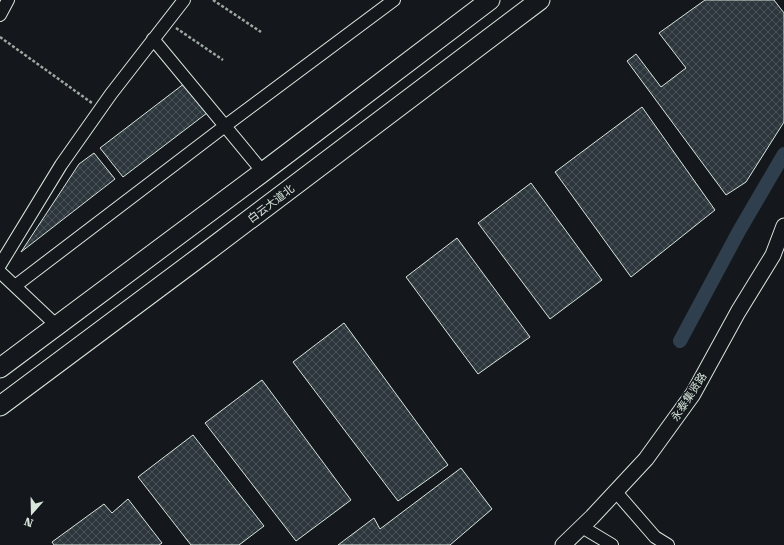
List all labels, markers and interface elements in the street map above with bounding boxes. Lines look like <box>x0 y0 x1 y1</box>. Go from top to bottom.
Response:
street label: 白云大道北 <box>245 182 297 226</box>
street label: 永泰集贤路 <box>669 370 709 424</box>
north arrow <box>12 493 52 533</box>
text: N <box>22 514 35 529</box>

